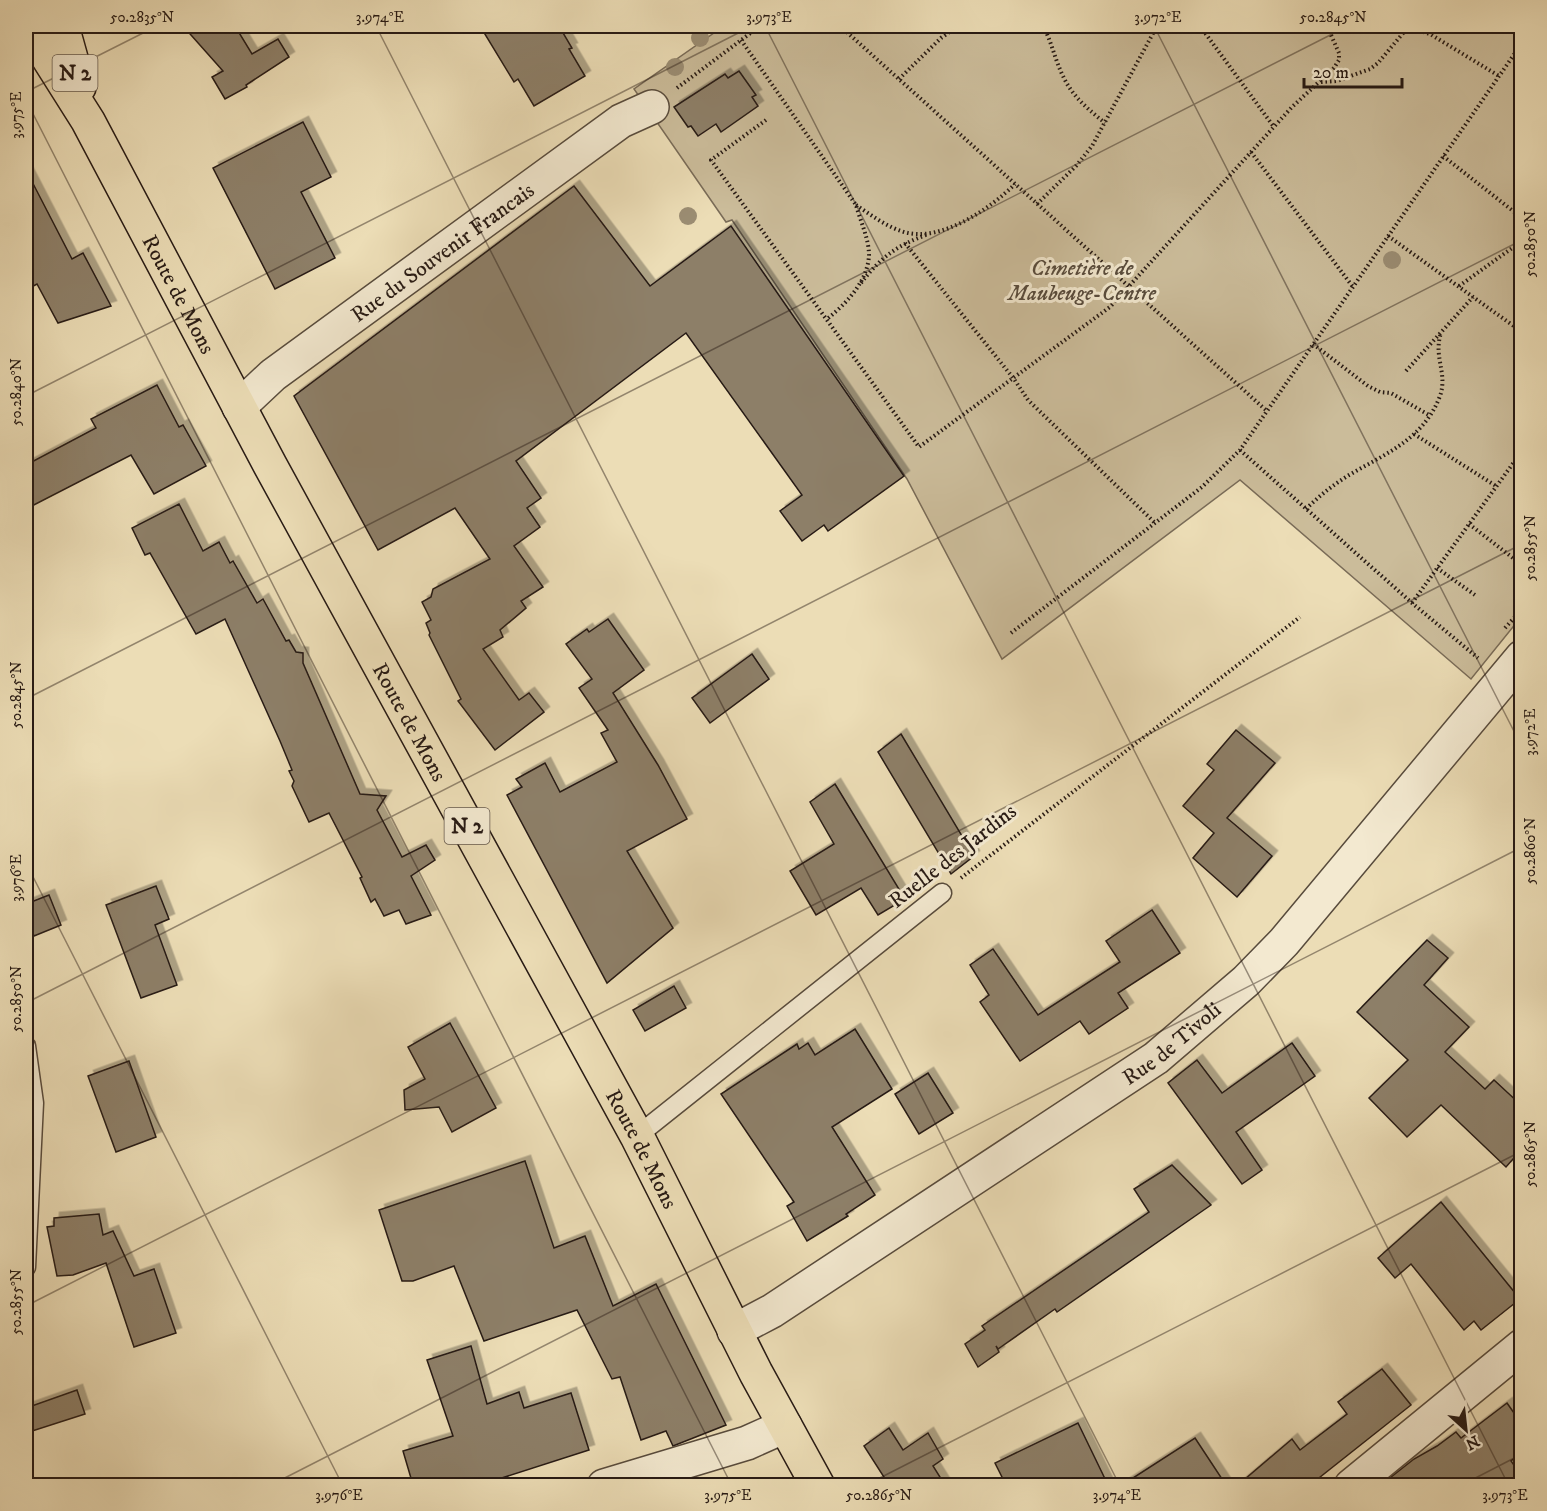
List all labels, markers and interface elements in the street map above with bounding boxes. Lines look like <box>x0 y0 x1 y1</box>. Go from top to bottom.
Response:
text: 50.2835°N <box>110 8 174 27</box>
text: 3.974°E <box>356 8 405 27</box>
text: 3.973°E <box>746 8 792 27</box>
text: 3.972°E <box>1134 8 1182 27</box>
text: 50.2845°N <box>1299 8 1367 27</box>
scale bar <box>1304 51 1402 89</box>
road number: N 2 <box>52 55 98 91</box>
text: 20 m <box>1313 62 1349 84</box>
text: 3.975°E <box>7 91 26 139</box>
street label: Rue du Souvenir Francais <box>346 177 540 329</box>
text: 50.2850°N <box>1521 211 1540 277</box>
street label: Route de Mons <box>136 230 221 359</box>
park label: Cimetière de Maubeuge-Centre <box>1006 255 1157 307</box>
text: 50.2840°N <box>7 358 26 426</box>
text: 50.2855°N <box>1521 515 1540 581</box>
street label: Route de Mons <box>366 658 452 786</box>
text: 50.2845°N <box>7 661 26 729</box>
text: 3.972°E <box>1521 708 1540 756</box>
street label: Ruelle des Jardins <box>884 798 1022 914</box>
road number: N 2 <box>444 808 490 844</box>
text: 50.2860°N <box>1521 818 1540 884</box>
text: 3.976°E <box>7 854 26 902</box>
text: 50.2850°N <box>7 966 26 1032</box>
street label: Rue de Tivoli <box>1118 997 1227 1092</box>
street label: Route de Mons <box>599 1085 683 1213</box>
text: 50.2865°N <box>1521 1121 1540 1187</box>
text: 50.2855°N <box>7 1269 26 1335</box>
north arrow <box>1436 1400 1496 1460</box>
text: N <box>1462 1431 1483 1454</box>
text: 3.976°E <box>315 1486 363 1505</box>
text: 3.975°E <box>704 1486 752 1505</box>
text: 50.2865°N <box>846 1486 912 1505</box>
text: 3.974°E <box>1093 1486 1142 1505</box>
text: 3.973°E <box>1482 1486 1528 1505</box>

